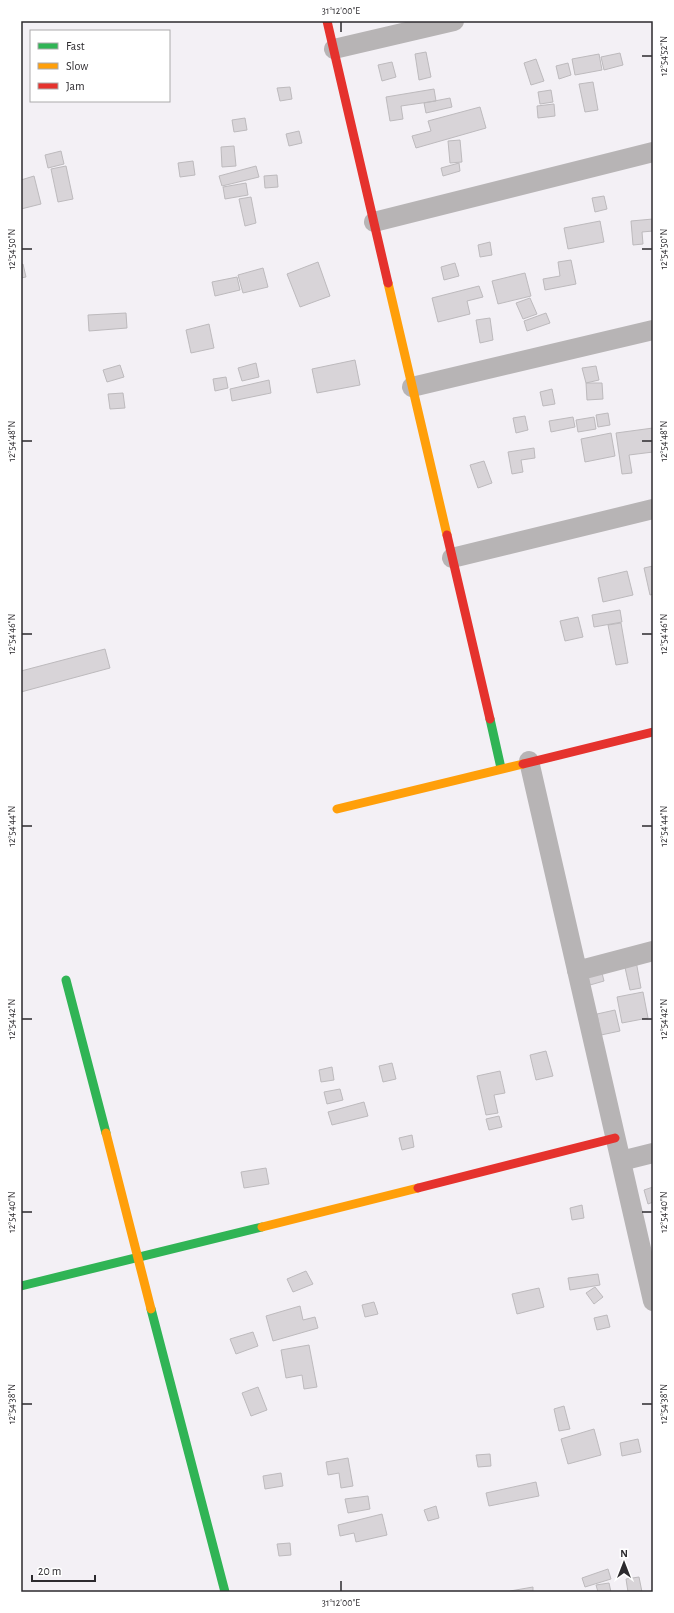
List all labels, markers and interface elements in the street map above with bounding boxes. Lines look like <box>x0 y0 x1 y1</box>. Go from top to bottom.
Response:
text: 31°12'00"E <box>322 6 360 16</box>
legend <box>30 30 170 102</box>
text: 12°54'52"N <box>659 36 669 76</box>
text: Fast <box>66 40 85 52</box>
text: Slow <box>66 60 88 72</box>
text: Jam <box>66 80 85 92</box>
text: 12°54'50"N <box>7 229 17 269</box>
text: 12°54'50"N <box>659 229 669 269</box>
text: 12°54'48"N <box>7 421 17 461</box>
text: 12°54'48"N <box>659 421 669 461</box>
text: 12°54'46"N <box>7 614 17 654</box>
text: 12°54'46"N <box>659 614 669 654</box>
text: 12°54'44"N <box>7 806 17 846</box>
text: 12°54'44"N <box>659 806 669 846</box>
text: 12°54'42"N <box>7 999 17 1039</box>
text: 12°54'42"N <box>659 999 669 1039</box>
text: 12°54'40"N <box>7 1191 17 1233</box>
text: 12°54'40"N <box>659 1191 669 1233</box>
text: 12°54'38"N <box>7 1384 17 1424</box>
text: 12°54'38"N <box>659 1384 669 1424</box>
north arrow <box>604 1543 644 1583</box>
text: N <box>620 1548 628 1559</box>
scale bar <box>32 1557 95 1583</box>
text: 20 m <box>38 1565 61 1577</box>
text: 31°12'00"E <box>322 1598 360 1608</box>

